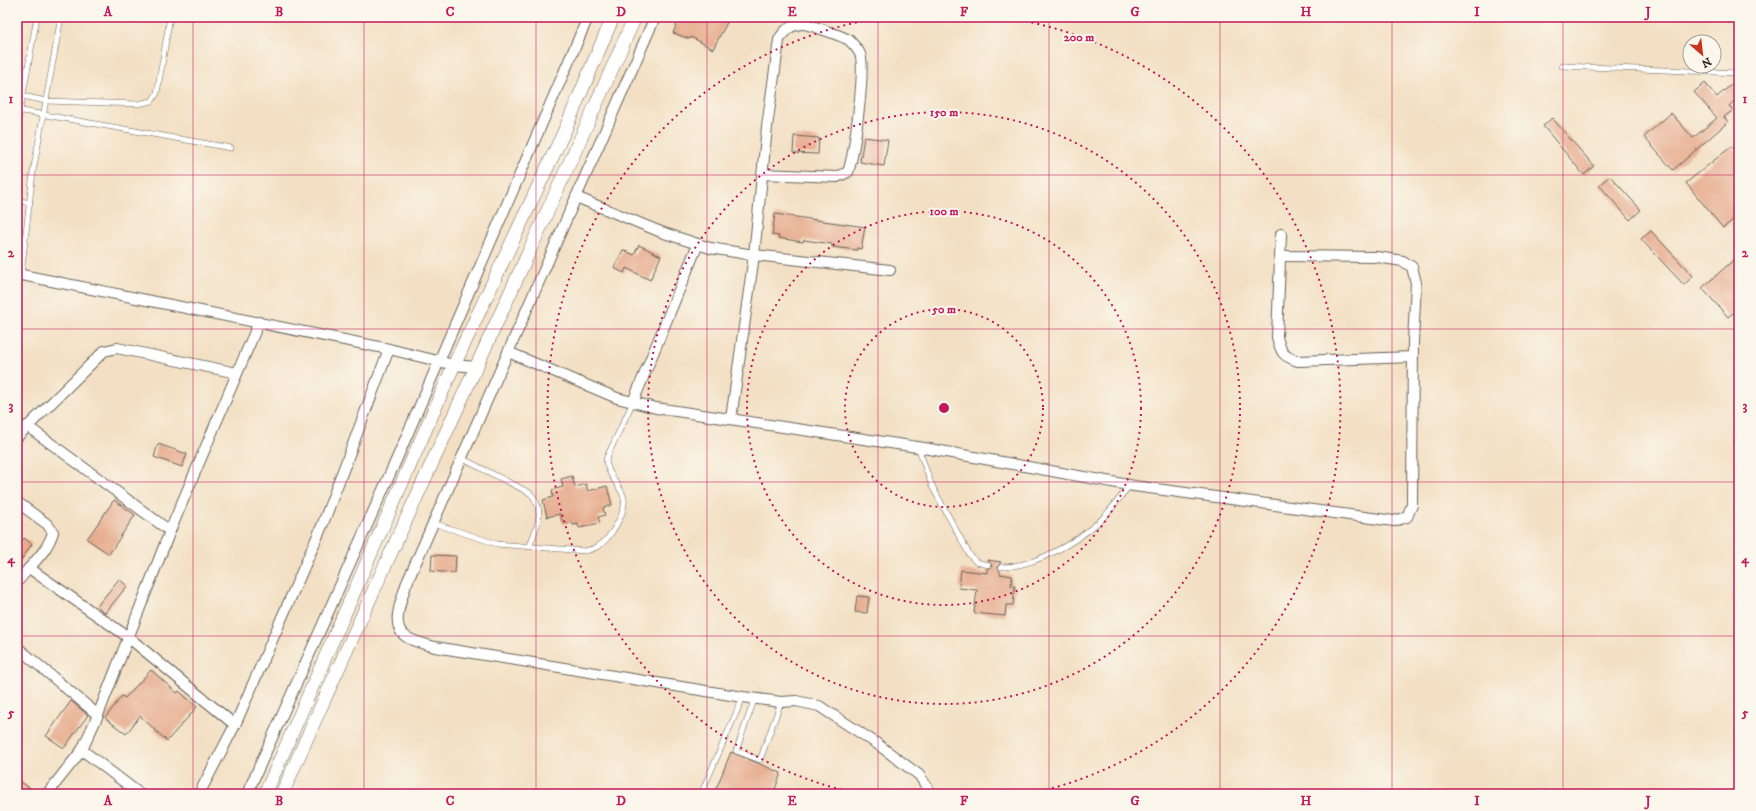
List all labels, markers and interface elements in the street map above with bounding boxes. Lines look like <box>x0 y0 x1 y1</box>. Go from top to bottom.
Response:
text: A <box>103 4 113 20</box>
text: B <box>275 4 283 20</box>
text: C <box>446 4 455 20</box>
text: D <box>616 4 626 20</box>
text: E <box>787 4 797 20</box>
text: F <box>960 4 969 20</box>
text: G <box>1130 4 1140 20</box>
text: H <box>1301 4 1312 20</box>
text: I <box>1474 4 1480 20</box>
text: J <box>1643 4 1651 21</box>
text: 200 m <box>1064 30 1094 45</box>
north arrow <box>1682 34 1722 74</box>
text: N <box>1699 54 1713 70</box>
text: 1 <box>9 91 14 107</box>
text: 1 <box>1743 91 1748 107</box>
text: 150 m <box>930 105 958 120</box>
text: 100 m <box>930 204 958 219</box>
text: 2 <box>8 245 15 261</box>
text: 2 <box>1742 245 1749 261</box>
text: 50 m <box>931 302 956 317</box>
text: 3 <box>9 398 14 414</box>
text: 3 <box>1743 398 1748 414</box>
centre of rings <box>937 401 951 415</box>
text: 4 <box>6 551 15 568</box>
text: 4 <box>1740 551 1749 568</box>
text: 5 <box>7 705 15 721</box>
text: 5 <box>1741 705 1749 721</box>
text: A <box>103 793 113 809</box>
text: B <box>275 793 283 809</box>
text: C <box>446 793 455 809</box>
text: D <box>616 793 626 809</box>
text: E <box>787 793 797 809</box>
text: F <box>960 793 969 809</box>
text: G <box>1130 793 1140 809</box>
text: H <box>1301 793 1312 809</box>
text: I <box>1474 793 1480 809</box>
text: J <box>1643 793 1651 810</box>

